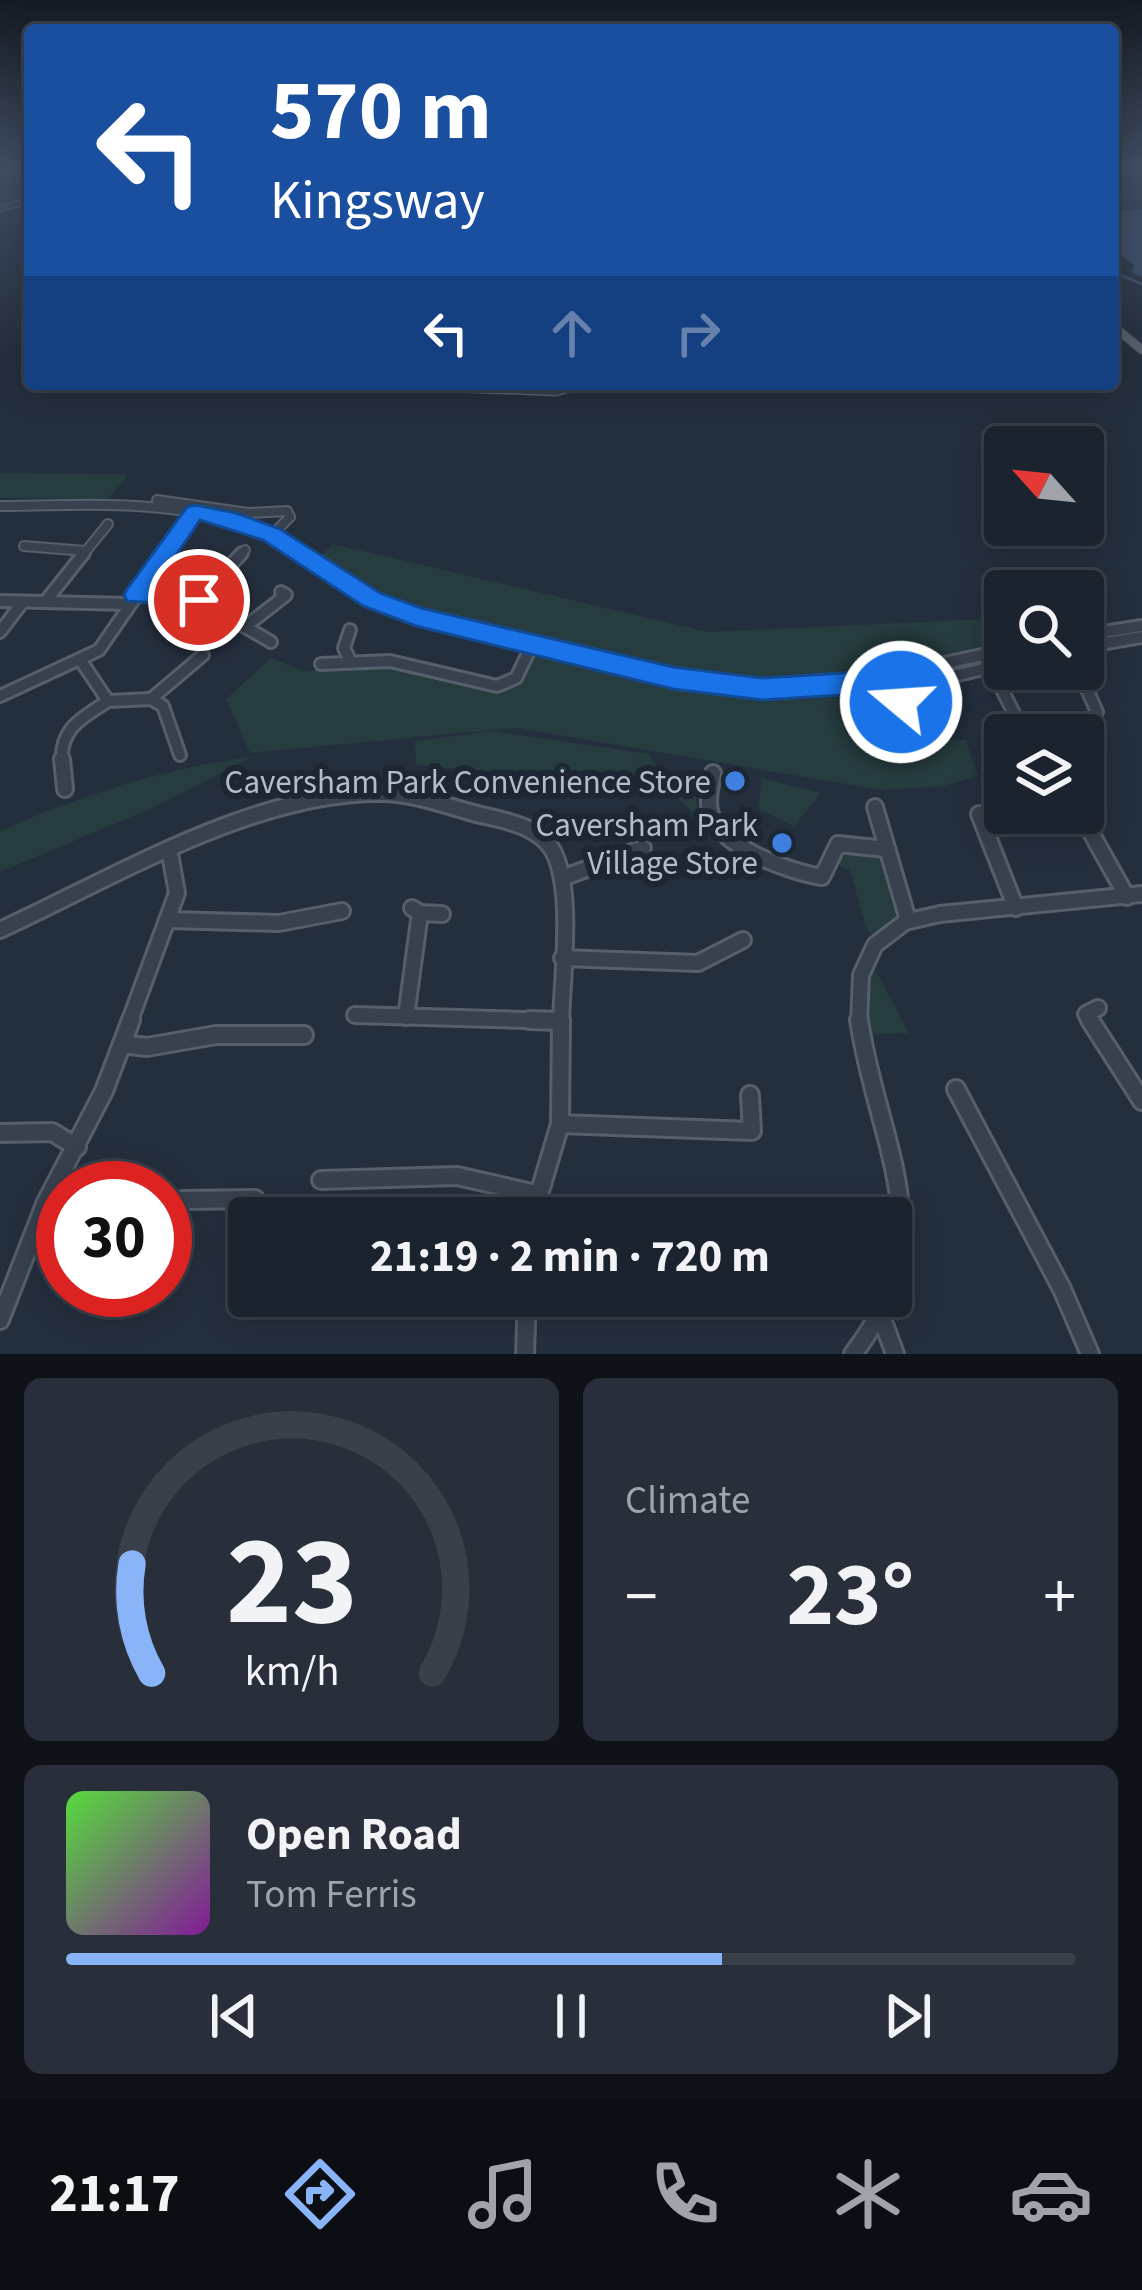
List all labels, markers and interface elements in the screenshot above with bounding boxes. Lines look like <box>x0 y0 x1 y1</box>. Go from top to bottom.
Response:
text: 570 m <box>270 52 492 172</box>
icon: left <box>72 72 228 228</box>
text: Kingsway <box>270 163 485 240</box>
icon: left <box>413 300 479 366</box>
icon: ahead <box>539 300 605 366</box>
icon: right <box>665 300 731 366</box>
north arrow <box>984 426 1104 546</box>
map controls <box>984 426 1104 834</box>
pin <box>148 549 250 651</box>
icon: arrive <box>166 567 232 633</box>
button: search <box>984 570 1104 690</box>
position arrow <box>838 639 964 765</box>
button: layers <box>984 714 1104 834</box>
place label: Caversham Park Convenience Store <box>225 759 711 806</box>
marker: Caversham Park Convenience Store <box>722 768 748 794</box>
place label: Caversham Park Village Store <box>535 802 759 887</box>
marker: Caversham Park Village Store <box>769 830 795 856</box>
speed limit sign: 30 <box>36 1161 192 1317</box>
text: 21:19 · 2 min · 720 m <box>370 1225 770 1289</box>
text: Climate <box>625 1473 750 1529</box>
text: 23 <box>226 1494 357 1672</box>
text: 23° <box>787 1532 914 1660</box>
text: − <box>625 1550 658 1644</box>
text: + <box>1043 1550 1076 1644</box>
text: km/h <box>244 1640 339 1701</box>
text: Open Road <box>246 1803 462 1867</box>
text: Tom Ferris <box>246 1867 417 1923</box>
icon: previous <box>201 1983 267 2049</box>
icon: pause <box>538 1983 604 2049</box>
icon: next <box>875 1983 941 2049</box>
icon: directions <box>278 2152 362 2236</box>
icon: music <box>461 2152 545 2236</box>
icon: phone <box>643 2152 727 2236</box>
icon: climate <box>826 2152 910 2236</box>
icon: car <box>1009 2152 1093 2236</box>
text: 21:17 <box>49 2156 180 2233</box>

